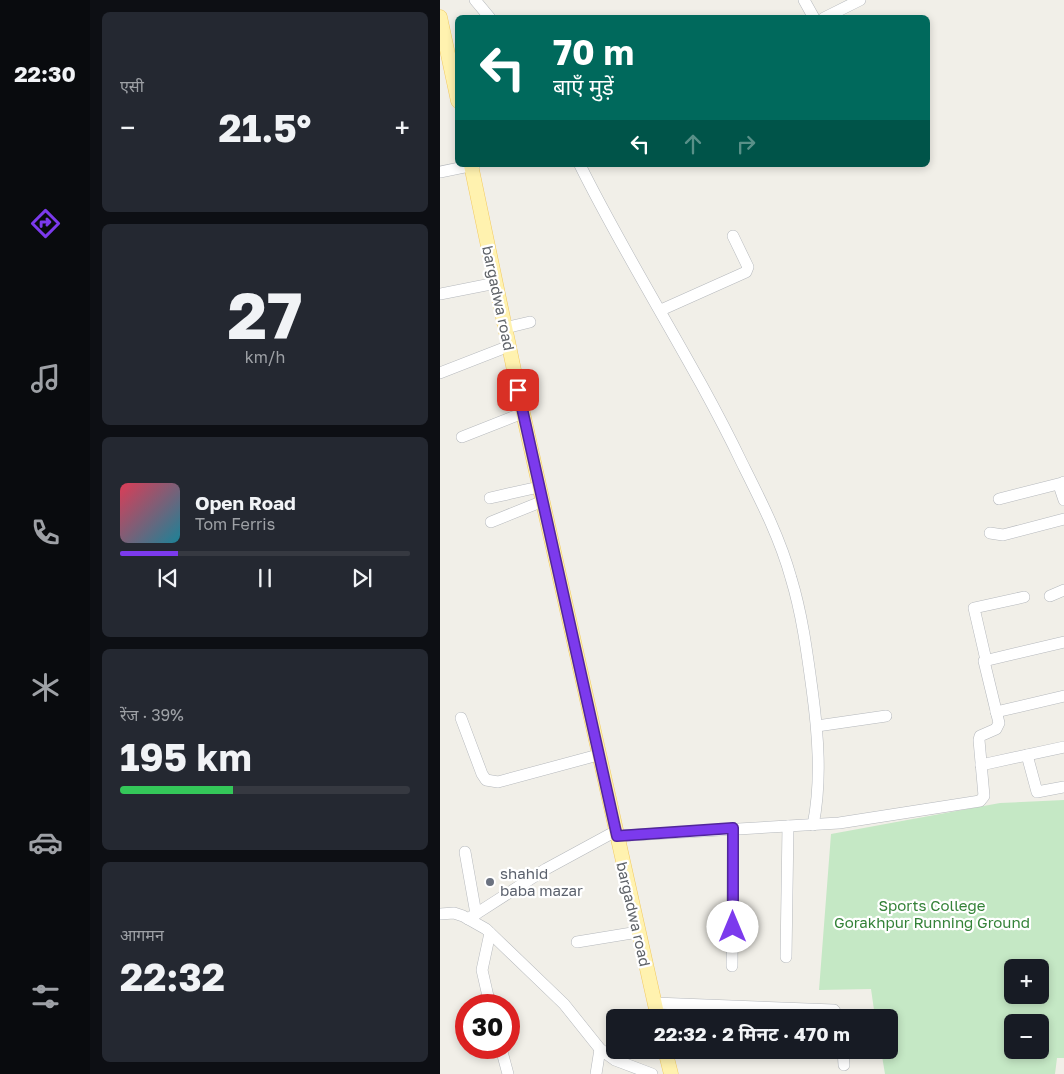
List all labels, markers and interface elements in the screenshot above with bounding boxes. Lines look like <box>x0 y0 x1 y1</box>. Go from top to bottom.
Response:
text: 70 m <box>553 31 634 73</box>
icon: left <box>470 35 535 100</box>
text: 22:30 <box>14 60 76 87</box>
text: बाएँ मुड़ें <box>553 73 614 100</box>
text: एसी <box>120 76 144 96</box>
text: 21.5° <box>219 105 311 150</box>
text: − <box>120 111 135 144</box>
text: + <box>395 111 410 144</box>
icon: left <box>626 130 654 158</box>
icon: ahead <box>679 130 707 158</box>
icon: right <box>732 130 760 158</box>
icon: directions <box>28 206 63 241</box>
street label: bargadwa road <box>479 244 519 352</box>
text: 27 <box>227 275 303 353</box>
text: km/h <box>245 347 285 367</box>
icon: music <box>28 361 63 396</box>
pin <box>497 369 539 411</box>
icon: arrive <box>504 376 532 404</box>
text: Open Road <box>195 491 296 514</box>
text: Tom Ferris <box>195 514 275 534</box>
icon: phone <box>28 515 63 550</box>
icon: previous <box>154 564 182 592</box>
icon: pause <box>251 564 279 592</box>
icon: next <box>348 564 376 592</box>
icon: climate <box>28 670 63 705</box>
text: रेंज · 39% <box>120 705 184 725</box>
text: 195 km <box>120 734 252 779</box>
icon: car <box>28 825 63 860</box>
street label: bargadwa road <box>613 860 655 968</box>
place label: shahid baba mazar <box>500 864 583 899</box>
marker: shahid baba mazar <box>484 876 496 888</box>
park label: Sports College Gorakhpur Running Ground <box>834 896 1030 931</box>
position arrow <box>706 900 758 952</box>
text: आगमन <box>120 925 164 945</box>
text: 22:32 <box>120 954 225 999</box>
map controls <box>1004 959 1049 1059</box>
button: + <box>1004 959 1049 1004</box>
icon: filters <box>28 979 63 1014</box>
speed limit sign: 30 <box>455 994 520 1059</box>
button: − <box>1004 1014 1049 1059</box>
text: 22:32 · 2 मिनट · 470 m <box>654 1022 850 1045</box>

